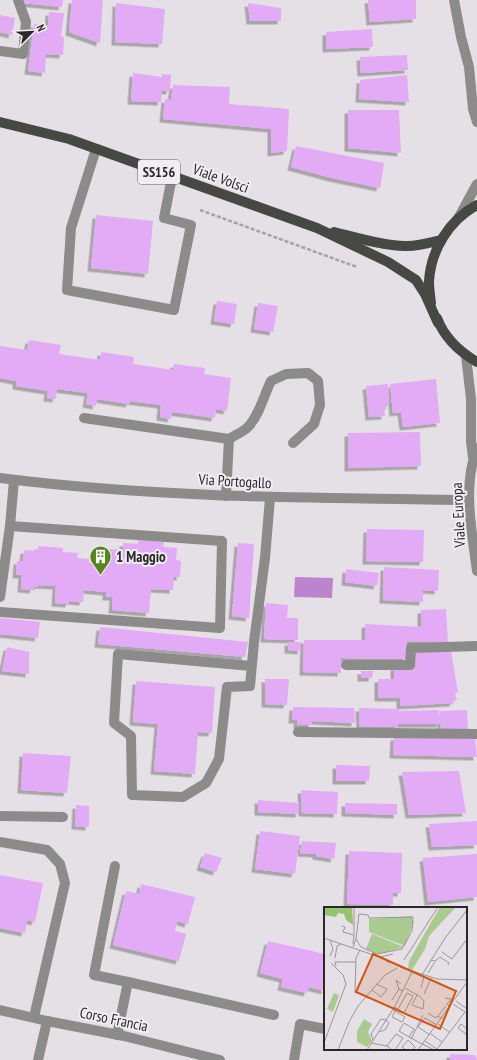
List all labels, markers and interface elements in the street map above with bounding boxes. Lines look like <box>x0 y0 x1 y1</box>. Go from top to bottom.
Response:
north arrow <box>12 12 52 52</box>
text: N <box>34 22 49 34</box>
street label: Viale Volsci <box>189 159 252 197</box>
road number: SS156 <box>138 160 180 184</box>
street label: Via Portogallo <box>197 470 272 492</box>
street label: Viale Europa <box>447 482 469 549</box>
building icon: 1 Maggio <box>88 543 114 576</box>
place label: 1 Maggio <box>116 547 166 566</box>
inset map <box>324 907 467 1050</box>
street label: Corso Francia <box>78 1003 150 1035</box>

